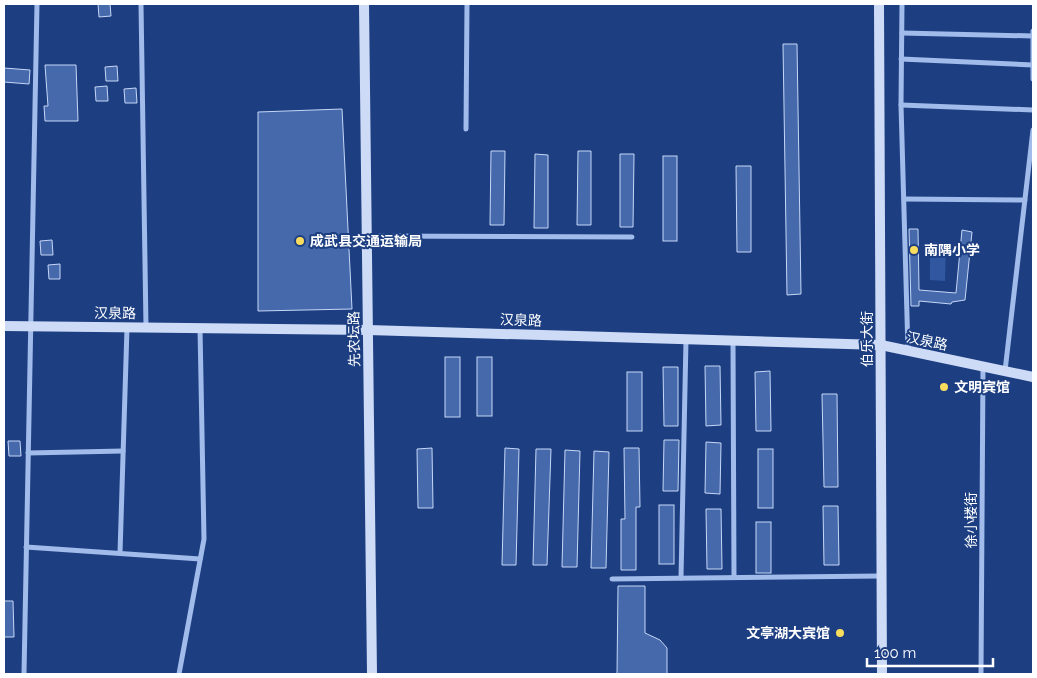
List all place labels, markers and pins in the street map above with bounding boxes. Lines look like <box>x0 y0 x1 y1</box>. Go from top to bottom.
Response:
place label: 成武县交通运输局 <box>310 233 422 249</box>
marker: 成武县交通运输局 <box>294 235 306 247</box>
place label: 南隅小学 <box>924 242 980 258</box>
marker: 南隅小学 <box>908 244 920 256</box>
place label: 文明宾馆 <box>954 379 1010 395</box>
marker: 文明宾馆 <box>938 381 950 393</box>
place label: 文亭湖大宾馆 <box>746 625 830 641</box>
marker: 文亭湖大宾馆 <box>834 627 846 639</box>

